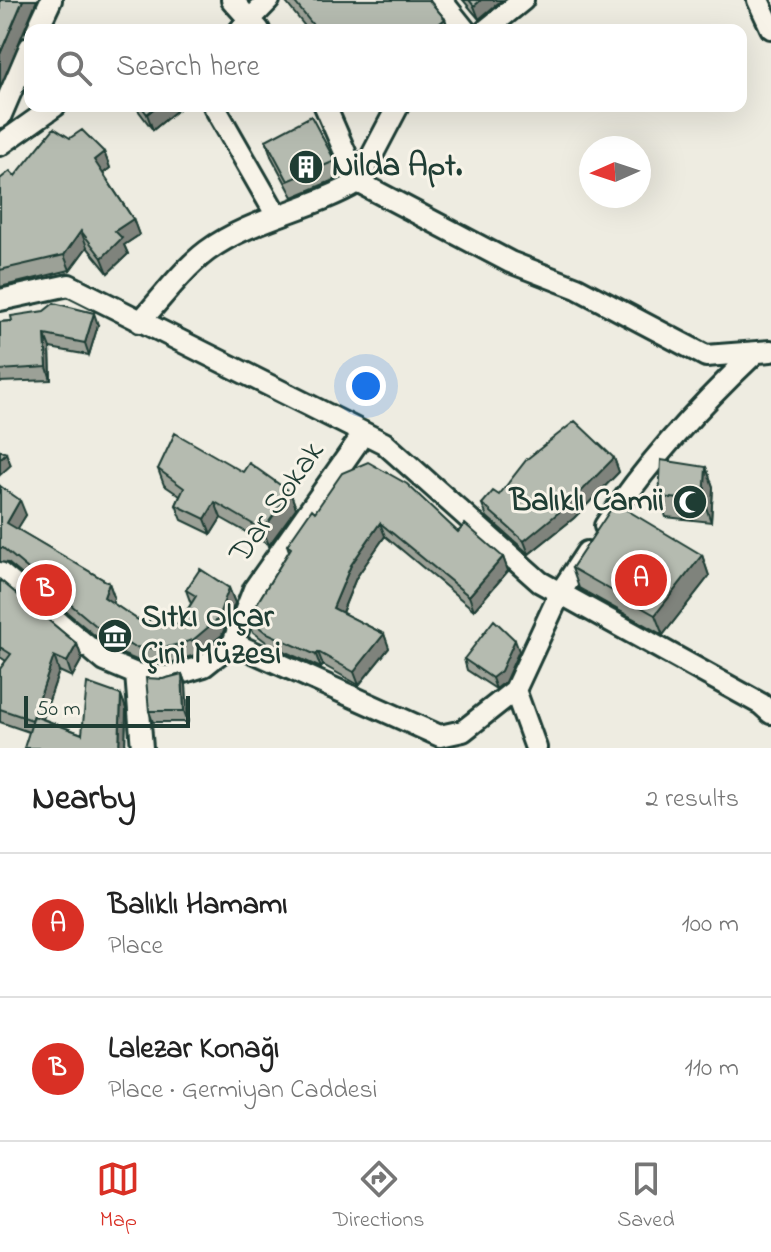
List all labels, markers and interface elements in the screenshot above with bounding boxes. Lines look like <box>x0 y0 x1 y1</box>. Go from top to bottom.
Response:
search box <box>24 24 747 112</box>
icon: search <box>52 46 96 90</box>
text: Search here <box>116 46 260 90</box>
north arrow <box>579 136 651 208</box>
place label: Nilda Apt. <box>332 144 463 191</box>
building icon: Nilda Apt. <box>287 148 325 186</box>
your location <box>346 366 386 406</box>
street label: Dar Sokak <box>218 431 338 575</box>
place label: Balıklı Camii <box>508 479 664 526</box>
mosque icon: Balıklı Camii <box>671 483 709 521</box>
pin: A <box>615 550 667 610</box>
pin: B <box>20 560 72 620</box>
place label: Sıtkı Olçar Çini Müzesi <box>141 595 281 679</box>
museum icon: Sıtkı Olçar Çini Müzesi <box>96 617 134 655</box>
scale bar <box>24 692 190 728</box>
text: 50 m <box>36 694 81 726</box>
text: Nearby <box>32 775 136 825</box>
text: 2 results <box>646 781 739 819</box>
text: Balıklı Hamamı <box>108 884 288 928</box>
text: A <box>50 906 66 944</box>
text: 100 m <box>682 906 739 944</box>
text: Place <box>108 928 163 966</box>
text: Lalezar Konağı <box>108 1028 279 1072</box>
text: B <box>49 1050 67 1088</box>
text: 110 m <box>685 1050 739 1088</box>
text: Place · Germiyan Caddesi <box>108 1072 377 1110</box>
tab: Map <box>96 1157 140 1237</box>
tab: Directions <box>333 1157 424 1237</box>
tab: Saved <box>617 1157 675 1237</box>

